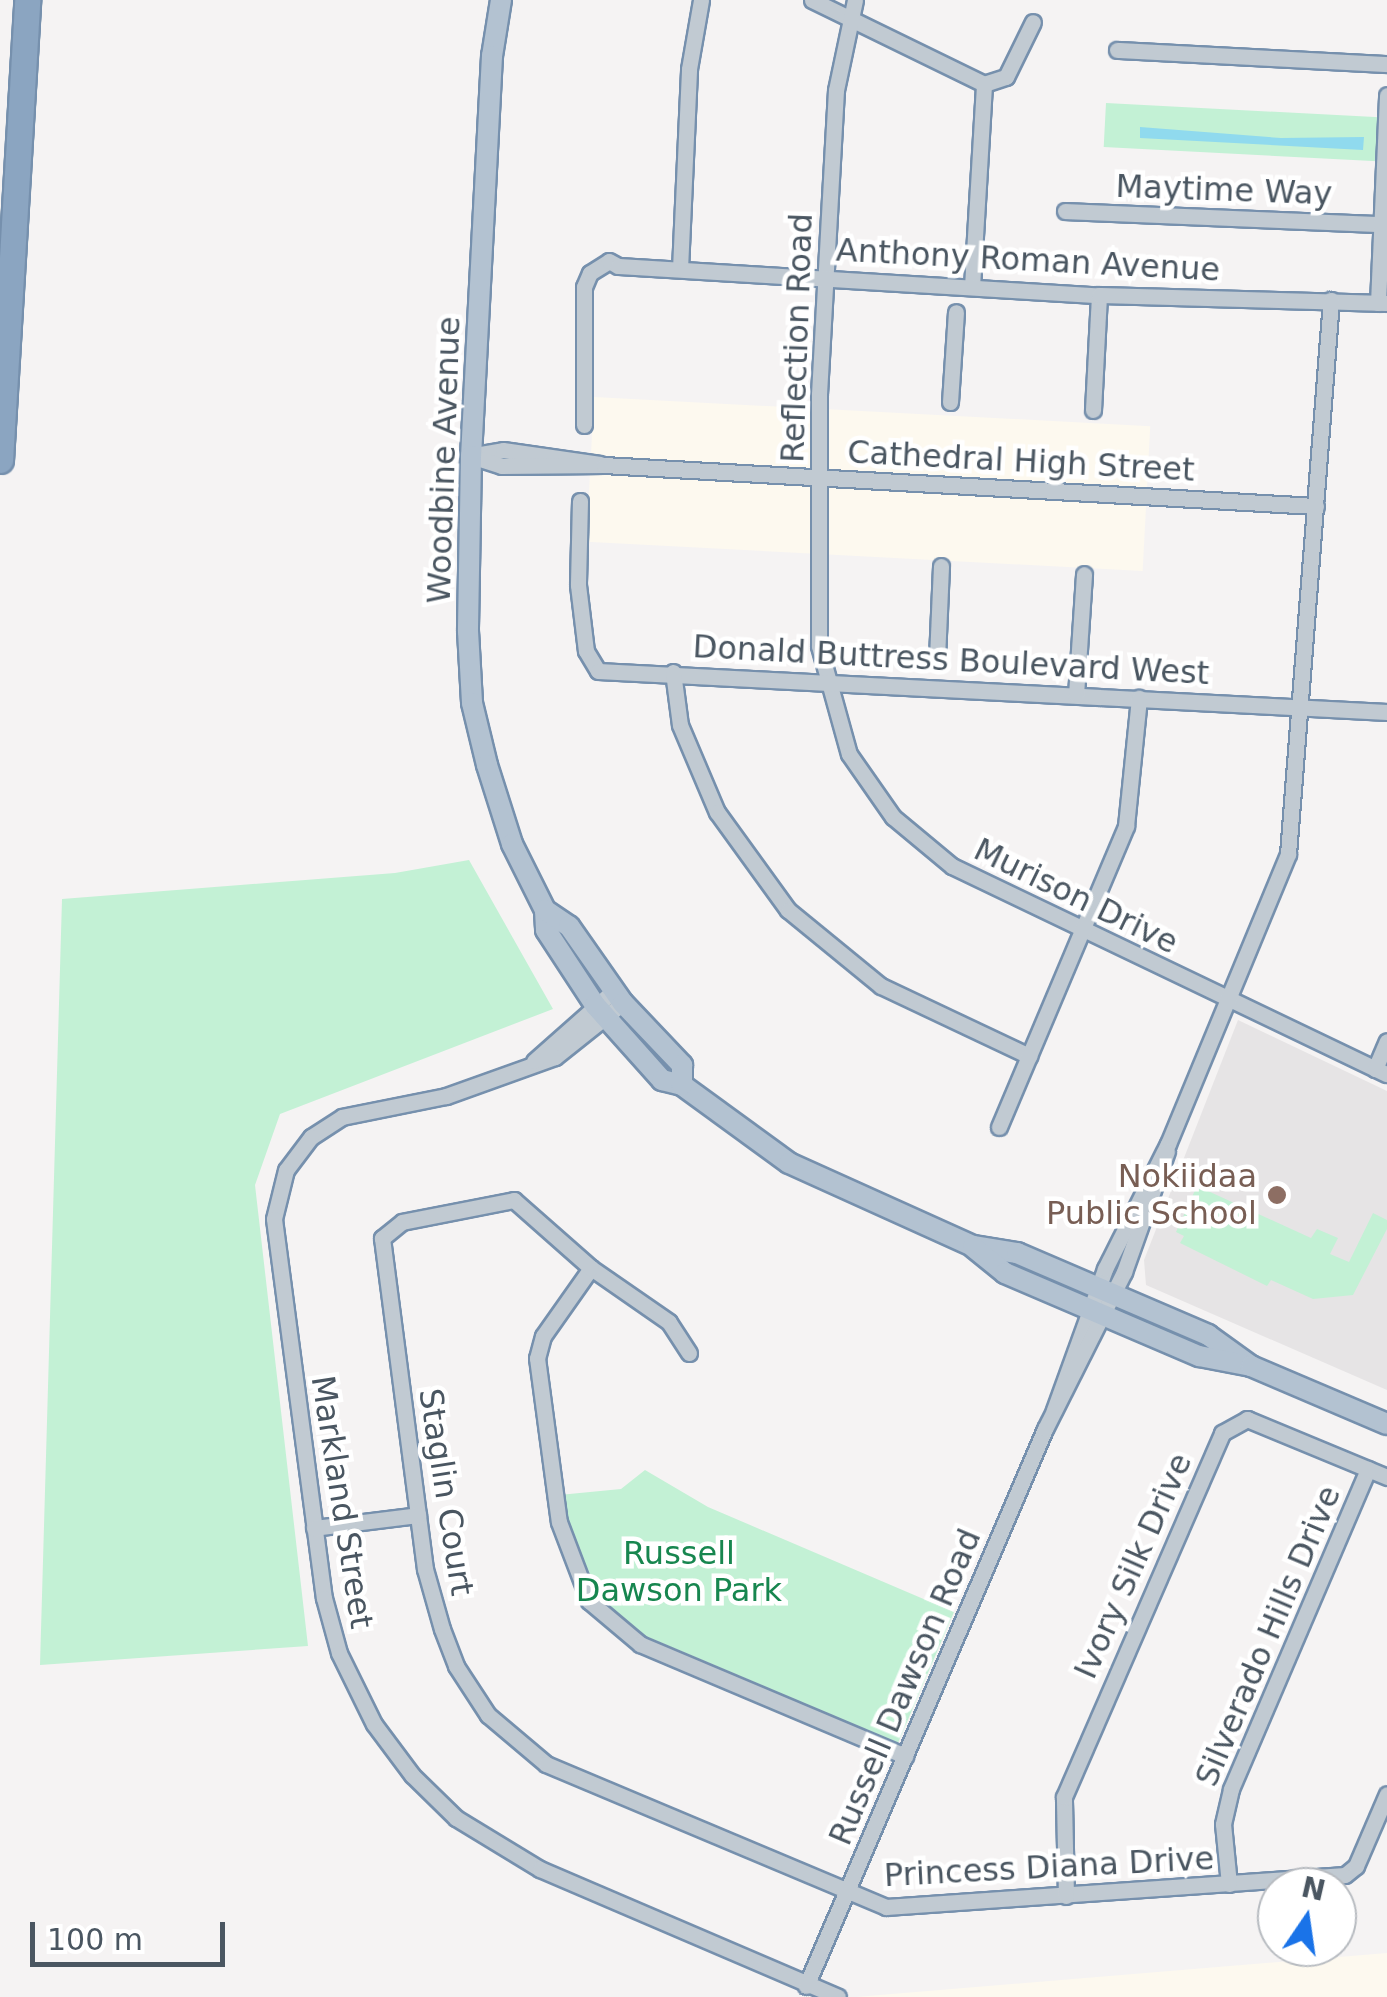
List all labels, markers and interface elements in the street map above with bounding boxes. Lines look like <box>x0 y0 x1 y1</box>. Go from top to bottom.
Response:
street label: Maytime Way <box>1115 167 1333 213</box>
street label: Reflection Road <box>773 213 821 463</box>
street label: Anthony Roman Avenue <box>835 231 1221 289</box>
street label: Woodbine Avenue <box>420 316 468 604</box>
street label: Cathedral High Street <box>846 433 1196 489</box>
street label: Donald Buttress Boulevard West <box>692 627 1210 693</box>
street label: Murison Drive <box>968 830 1184 962</box>
place label: Nokiidaa Public School <box>1046 1158 1257 1233</box>
marker: Nokiidaa Public School <box>1266 1184 1288 1206</box>
street label: Markland Street <box>303 1373 381 1631</box>
street label: Staglin Court <box>411 1386 481 1598</box>
street label: Ivory Silk Drive <box>1066 1448 1200 1684</box>
street label: Silverado Hills Drive <box>1187 1480 1349 1792</box>
street label: Russell Dawson Road <box>821 1523 989 1851</box>
park label: Russell Dawson Park <box>576 1535 782 1610</box>
street label: Princess Diana Drive <box>883 1839 1215 1895</box>
north arrow <box>1257 1867 1357 1967</box>
text: N <box>1298 1871 1329 1908</box>
scale bar <box>35 1902 230 1964</box>
text: 100 m <box>47 1922 143 1957</box>

